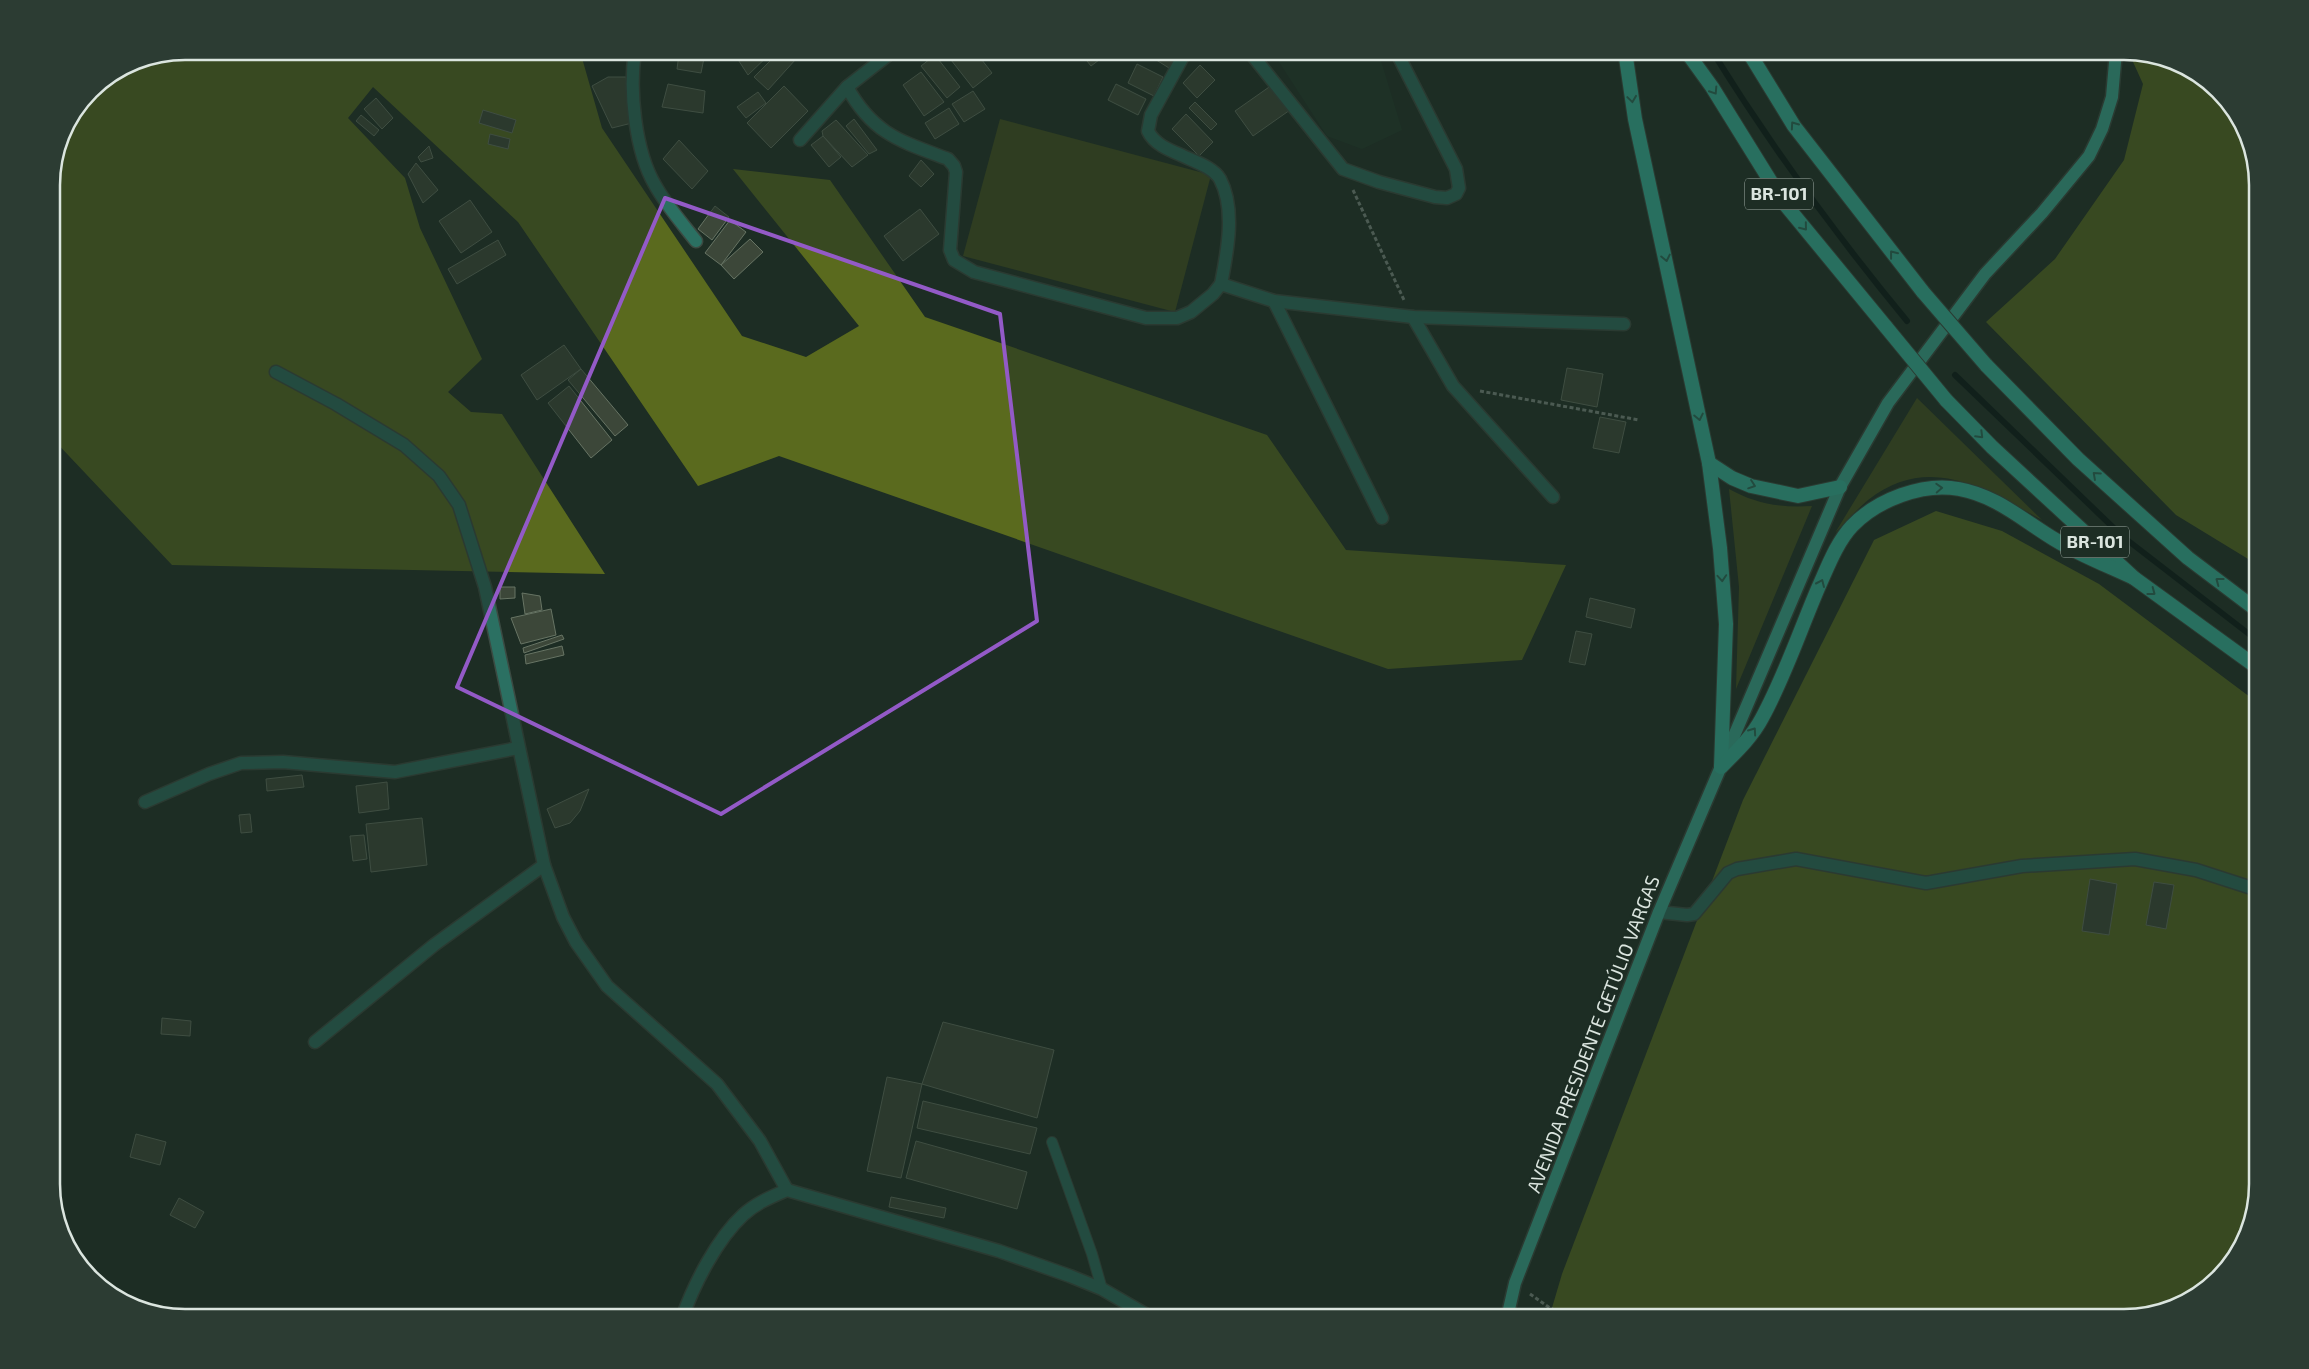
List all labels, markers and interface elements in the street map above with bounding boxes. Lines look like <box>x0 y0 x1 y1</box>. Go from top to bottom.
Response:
one-way arrow <box>1708 86 1717 95</box>
one-way arrow <box>1627 95 1637 104</box>
one-way arrow <box>1791 121 1800 131</box>
road number: BR-101 <box>1745 178 1813 210</box>
one-way arrow <box>1798 221 1807 230</box>
one-way arrow <box>1890 251 1898 260</box>
one-way arrow <box>1660 254 1671 263</box>
one-way arrow <box>1694 413 1704 422</box>
one-way arrow <box>1975 429 1984 438</box>
one-way arrow <box>2092 472 2101 481</box>
one-way arrow <box>1747 479 1755 489</box>
one-way arrow <box>1936 483 1943 493</box>
road number: BR-101 <box>2061 526 2129 558</box>
one-way arrow <box>1716 574 1727 582</box>
one-way arrow <box>2215 578 2225 587</box>
one-way arrow <box>1814 579 1825 588</box>
one-way arrow <box>2146 586 2156 595</box>
one-way arrow <box>1747 727 1756 737</box>
street label: AVENIDA PRESIDENTE GETÚLIO VARGAS <box>1521 872 1664 1196</box>

